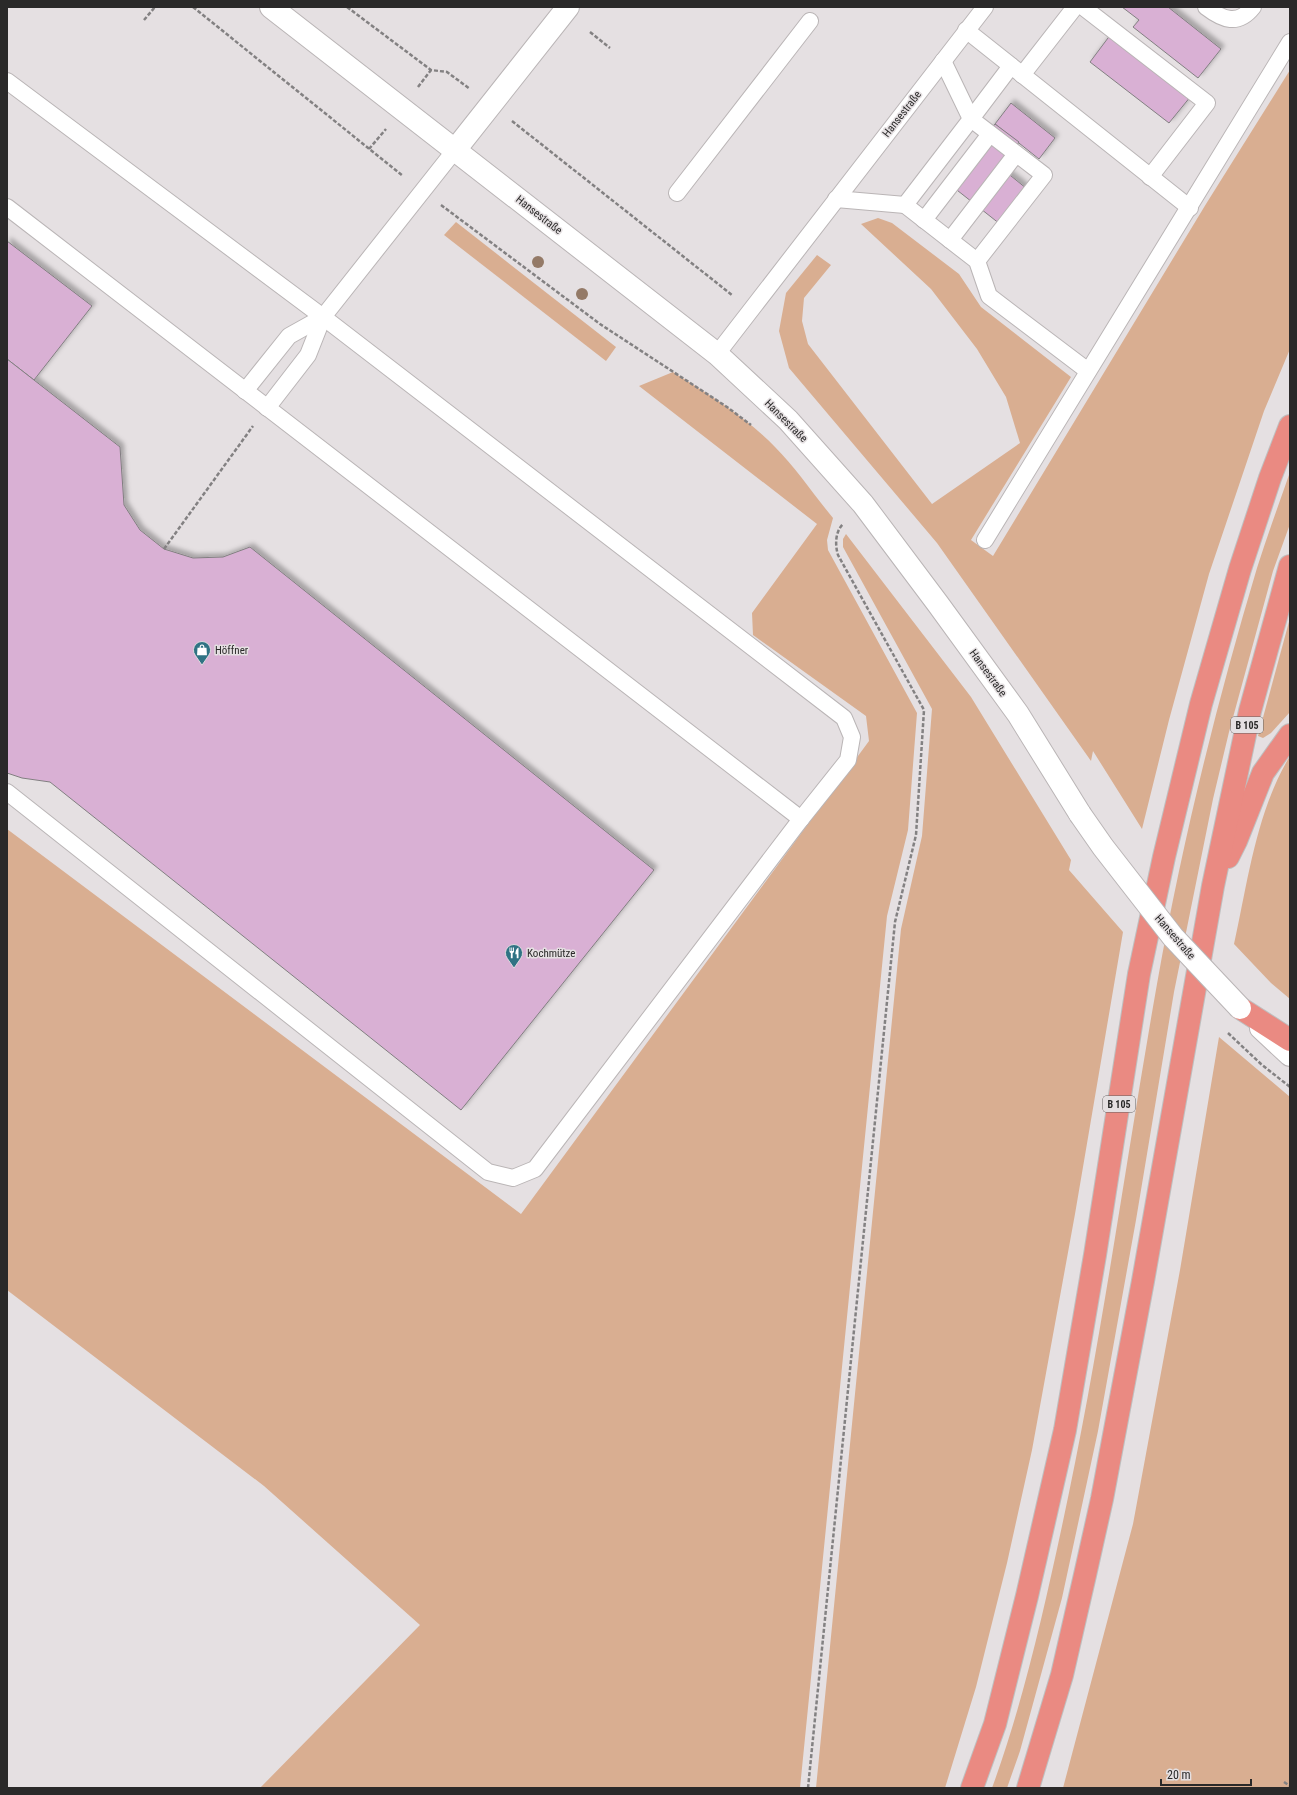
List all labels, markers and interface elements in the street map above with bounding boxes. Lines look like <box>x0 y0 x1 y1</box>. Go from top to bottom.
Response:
street label: Hansestraße <box>880 88 924 140</box>
street label: Hansestraße <box>513 193 565 237</box>
street label: Hansestraße <box>762 397 810 445</box>
shop icon: Höffner <box>192 640 212 665</box>
place label: Höffner <box>215 644 249 657</box>
street label: Hansestraße <box>967 647 1009 699</box>
road number: B 105 <box>1231 717 1263 733</box>
street label: Hansestraße <box>1152 912 1198 962</box>
restaurant icon: Kochmütze <box>504 943 524 968</box>
place label: Kochmütze <box>527 947 576 960</box>
road number: B 105 <box>1103 1096 1135 1112</box>
scale bar <box>1161 1761 1251 1787</box>
text: 20 m <box>1167 1768 1191 1782</box>

